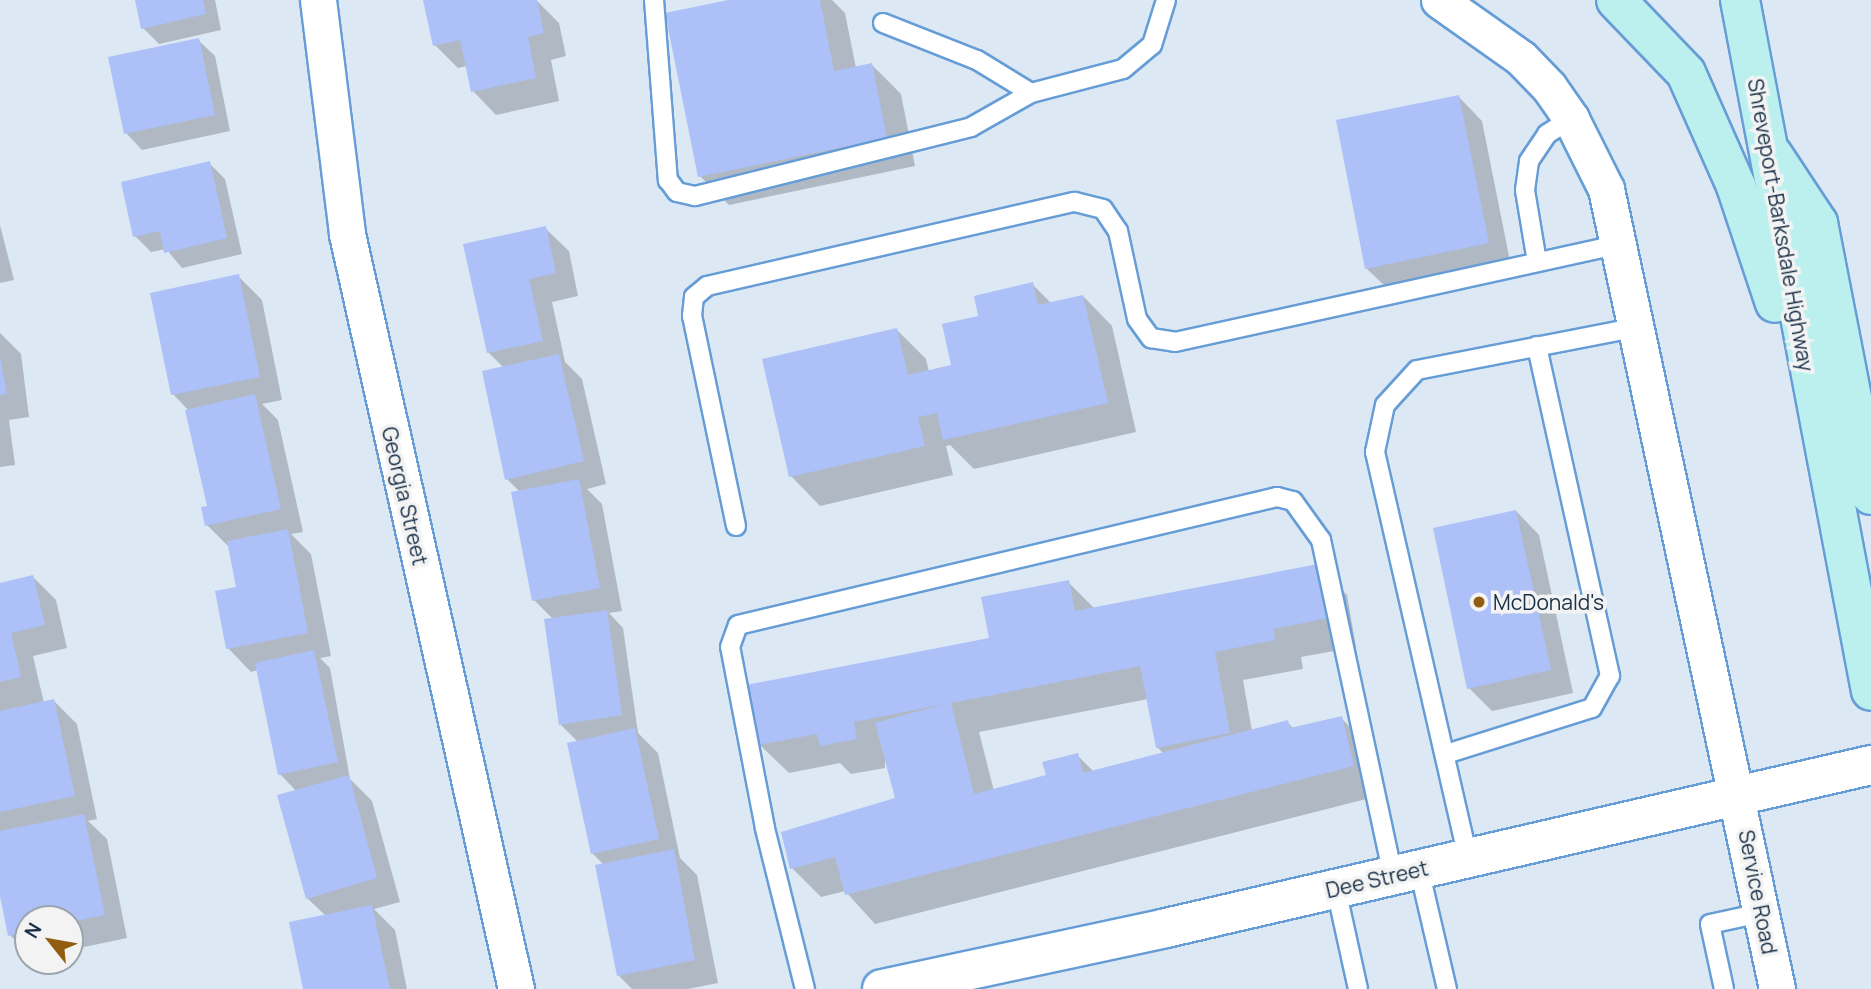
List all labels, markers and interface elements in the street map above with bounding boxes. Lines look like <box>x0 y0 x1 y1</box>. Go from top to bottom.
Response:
street label: Shreveport-Barksdale Highway <box>1743 77 1819 373</box>
street label: Georgia Street <box>377 424 433 568</box>
place label: McDonald's <box>1493 589 1604 615</box>
marker: McDonald's <box>1471 594 1487 610</box>
street label: Service Road <box>1734 828 1782 956</box>
street label: Dee Street <box>1323 855 1431 903</box>
north arrow <box>14 905 84 975</box>
text: N <box>18 918 47 943</box>

